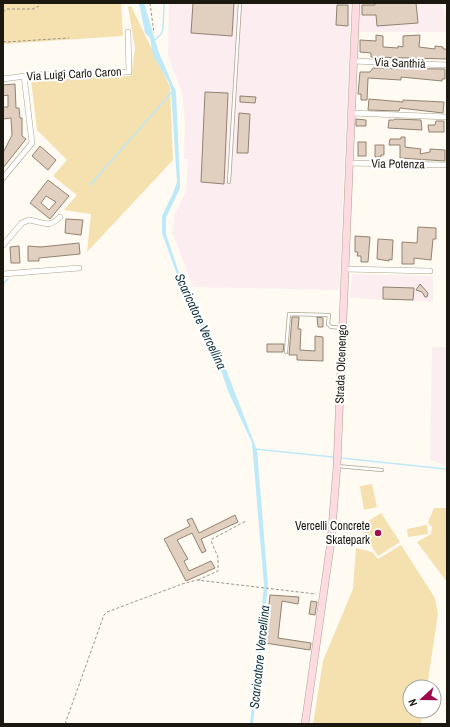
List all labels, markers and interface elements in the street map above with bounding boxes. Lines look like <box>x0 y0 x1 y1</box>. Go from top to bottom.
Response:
street label: Via Santhià <box>374 54 426 72</box>
street label: Via Luigi Carlo Caron <box>26 64 122 84</box>
street label: Via Potenza <box>371 156 425 172</box>
water label: Scaricatore Vercellina <box>171 270 230 372</box>
street label: Strada Olcenengo <box>332 324 350 404</box>
place label: Vercelli Concrete Skatepark <box>295 518 370 548</box>
marker: Vercelli Concrete Skatepark <box>373 528 383 538</box>
water label: Scaricatore Vercellina <box>246 604 273 710</box>
north arrow <box>402 679 442 719</box>
text: N <box>405 697 420 708</box>

